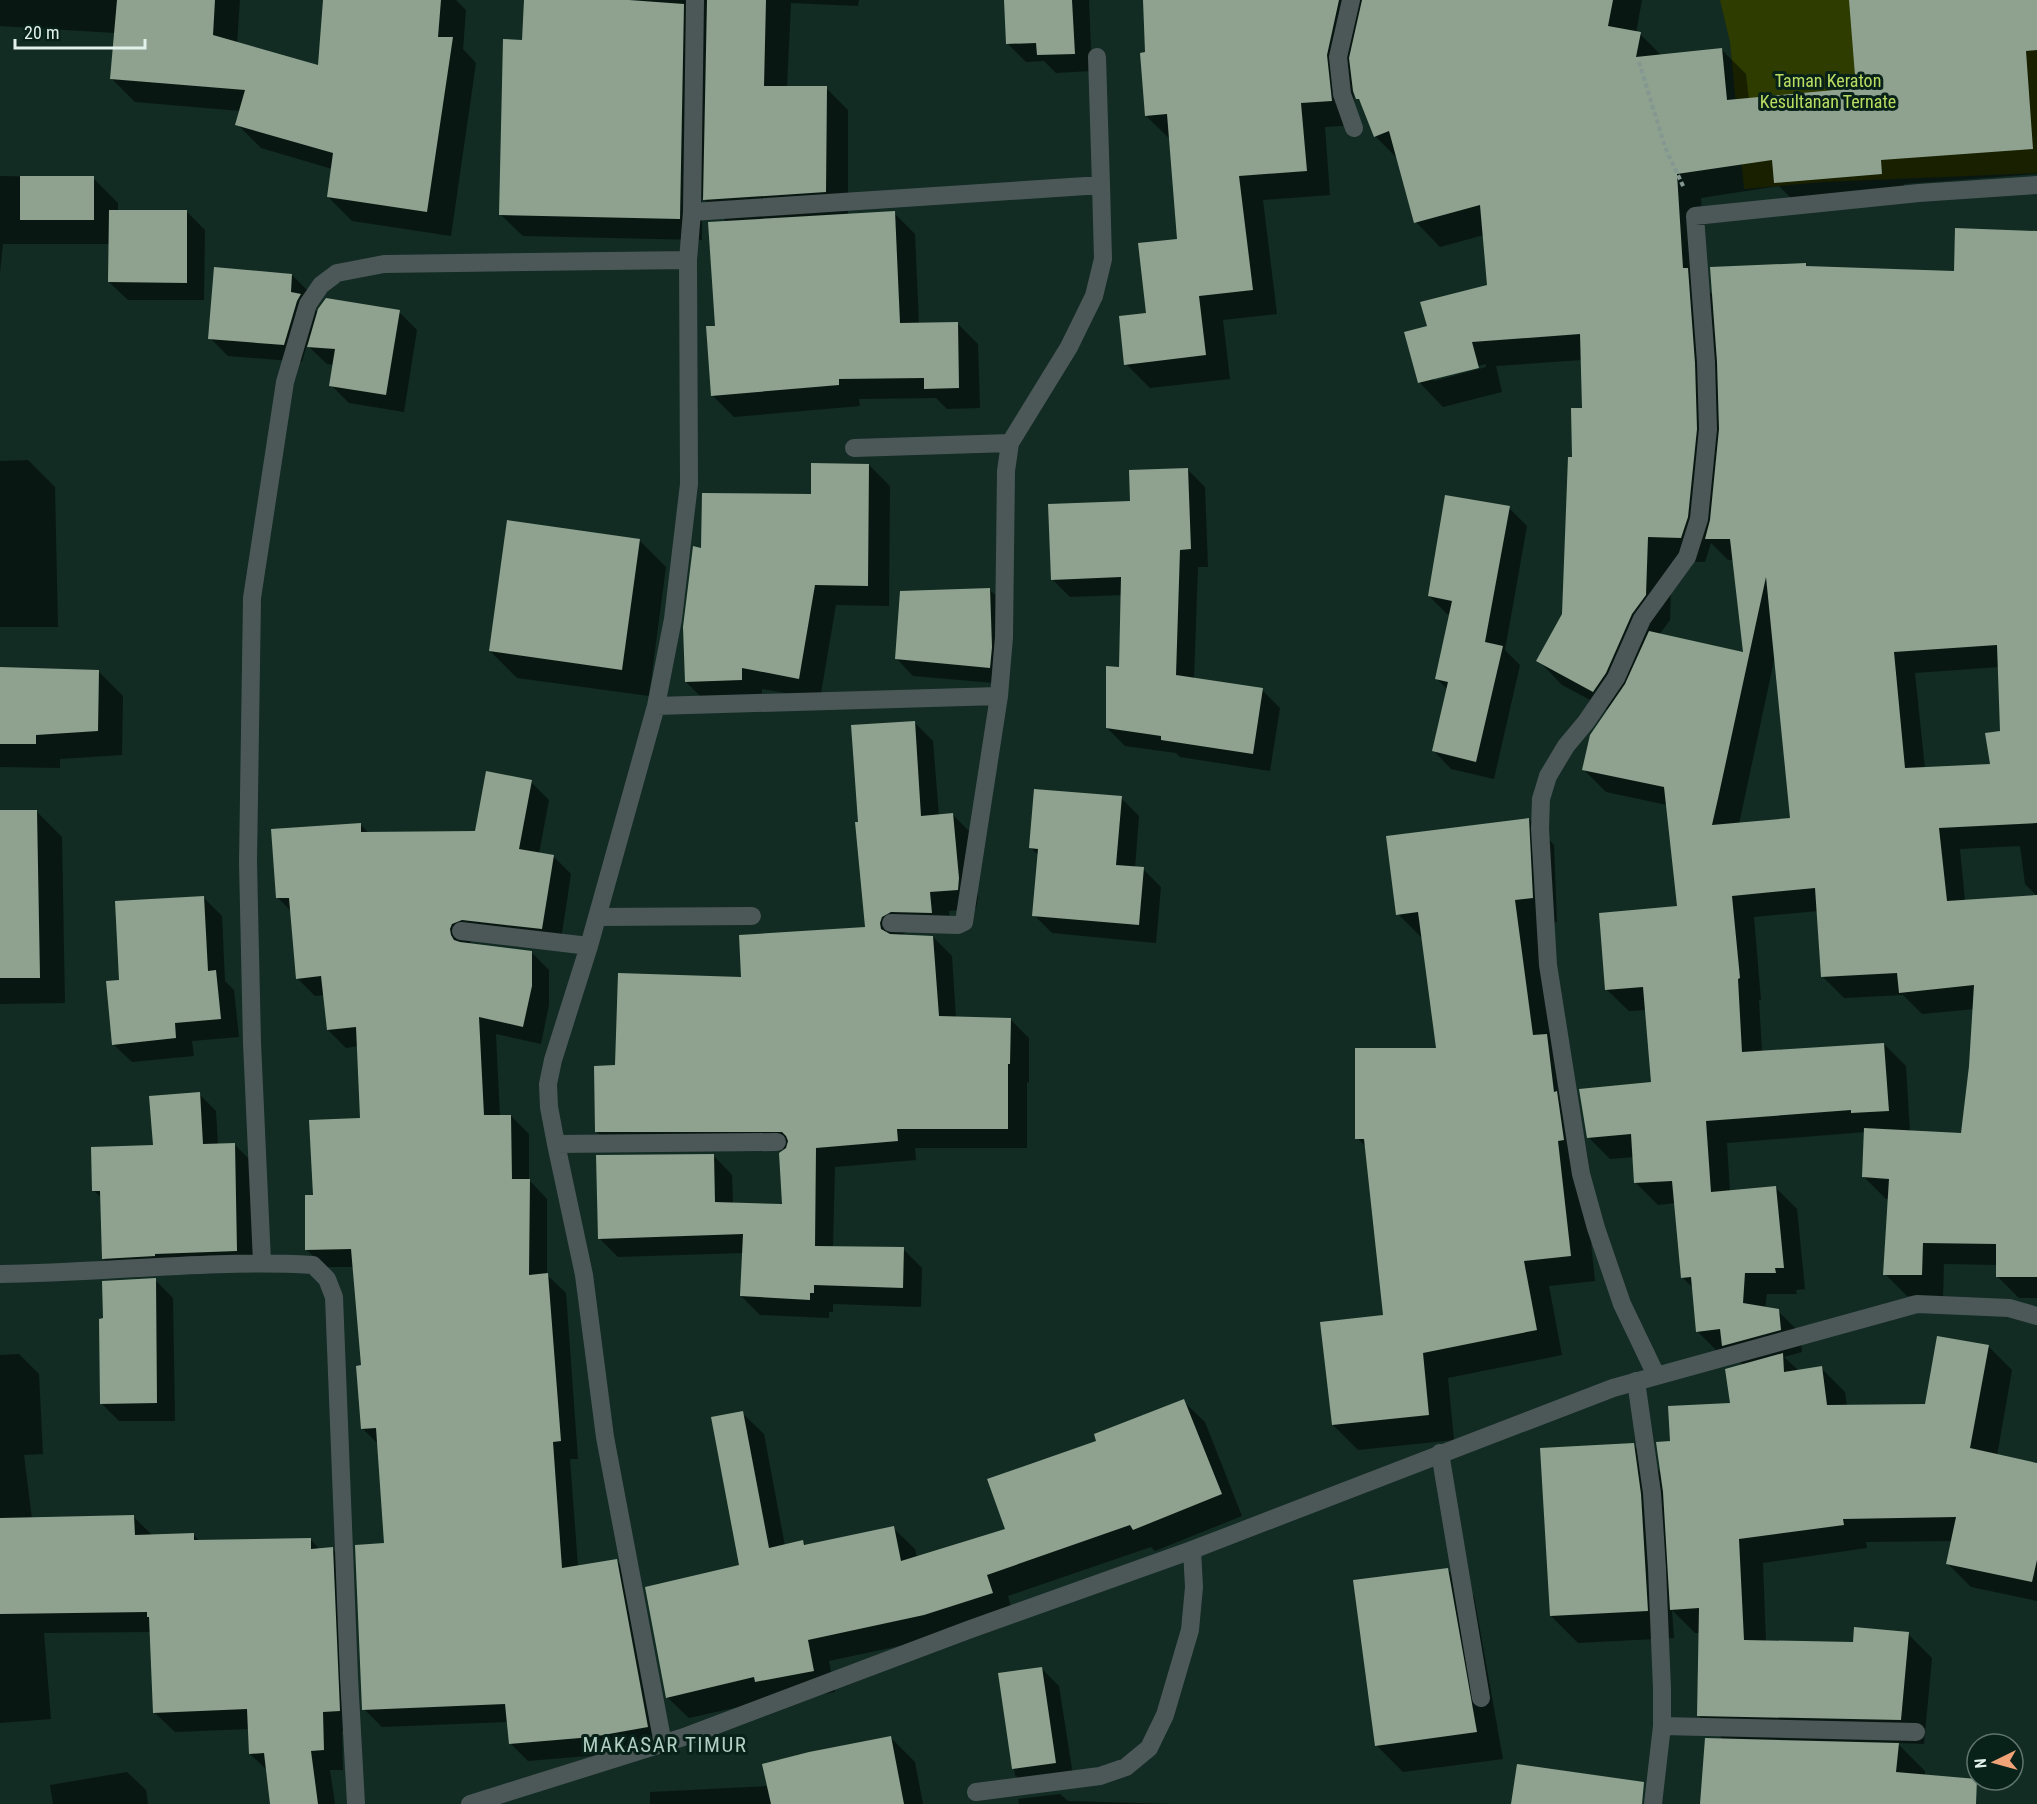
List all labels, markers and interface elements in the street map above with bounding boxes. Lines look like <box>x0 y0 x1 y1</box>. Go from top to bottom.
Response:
scale bar <box>15 12 146 50</box>
text: 20 m <box>24 22 59 43</box>
park label: Taman Keraton Kesultanan Ternate <box>1760 70 1896 112</box>
north arrow <box>1965 1732 2025 1792</box>
district label: MAKASAR TIMUR <box>583 1733 747 1757</box>
text: N <box>1971 1758 1990 1769</box>

